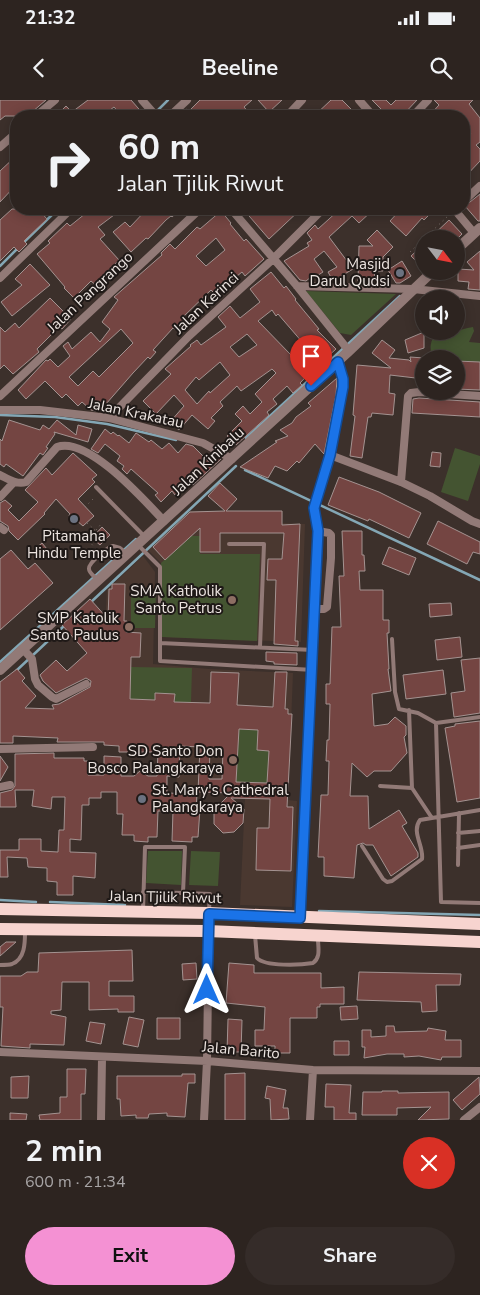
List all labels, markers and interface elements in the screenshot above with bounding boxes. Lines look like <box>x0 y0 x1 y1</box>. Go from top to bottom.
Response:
text: 21:32 <box>25 5 75 31</box>
text: Beeline <box>202 53 278 83</box>
icon: back <box>25 54 53 82</box>
icon: search <box>427 54 455 82</box>
text: 60 m <box>118 124 200 171</box>
icon: right <box>35 130 100 195</box>
text: Jalan Tjilik Riwut <box>118 169 283 199</box>
north arrow <box>415 230 465 280</box>
map controls <box>415 230 465 400</box>
street label: Jalan Pangrango <box>42 247 137 338</box>
place label: Masjid Darul Qudsi <box>309 254 390 291</box>
marker: Masjid Darul Qudsi <box>394 267 406 279</box>
street label: Jalan Kerinci <box>168 268 243 339</box>
button: sound <box>415 290 465 340</box>
pin <box>290 335 332 386</box>
icon: arrive <box>297 342 325 370</box>
button: layers <box>415 350 465 400</box>
street label: Jalan Krakatau <box>85 393 186 433</box>
street label: Jalan Kinibalu <box>167 422 248 500</box>
marker: Pitamaha Hindu Temple <box>68 513 80 525</box>
place label: Pitamaha Hindu Temple <box>27 526 121 563</box>
place label: SMA Katholik Santo Petrus <box>130 581 222 618</box>
marker: SMA Katholik Santo Petrus <box>226 594 238 606</box>
place label: SMP Katolik Santo Paulus <box>30 608 119 645</box>
marker: SMP Katolik Santo Paulus <box>123 621 135 633</box>
place label: SD Santo Don Bosco Palangkaraya <box>87 741 223 778</box>
marker: SD Santo Don Bosco Palangkaraya <box>227 754 239 766</box>
place label: St. Mary's Cathedral Palangkaraya <box>152 780 289 817</box>
marker: St. Mary's Cathedral Palangkaraya <box>136 793 148 805</box>
street label: Jalan Tjilik Riwut <box>107 886 222 908</box>
position arrow <box>180 963 232 1015</box>
street label: Jalan Barito <box>200 1037 281 1063</box>
text: 2 min <box>25 1131 103 1172</box>
button: close <box>403 1137 455 1189</box>
text: 600 m · 21:34 <box>25 1171 126 1193</box>
button: Exit <box>25 1227 235 1285</box>
button: Share <box>245 1227 455 1285</box>

